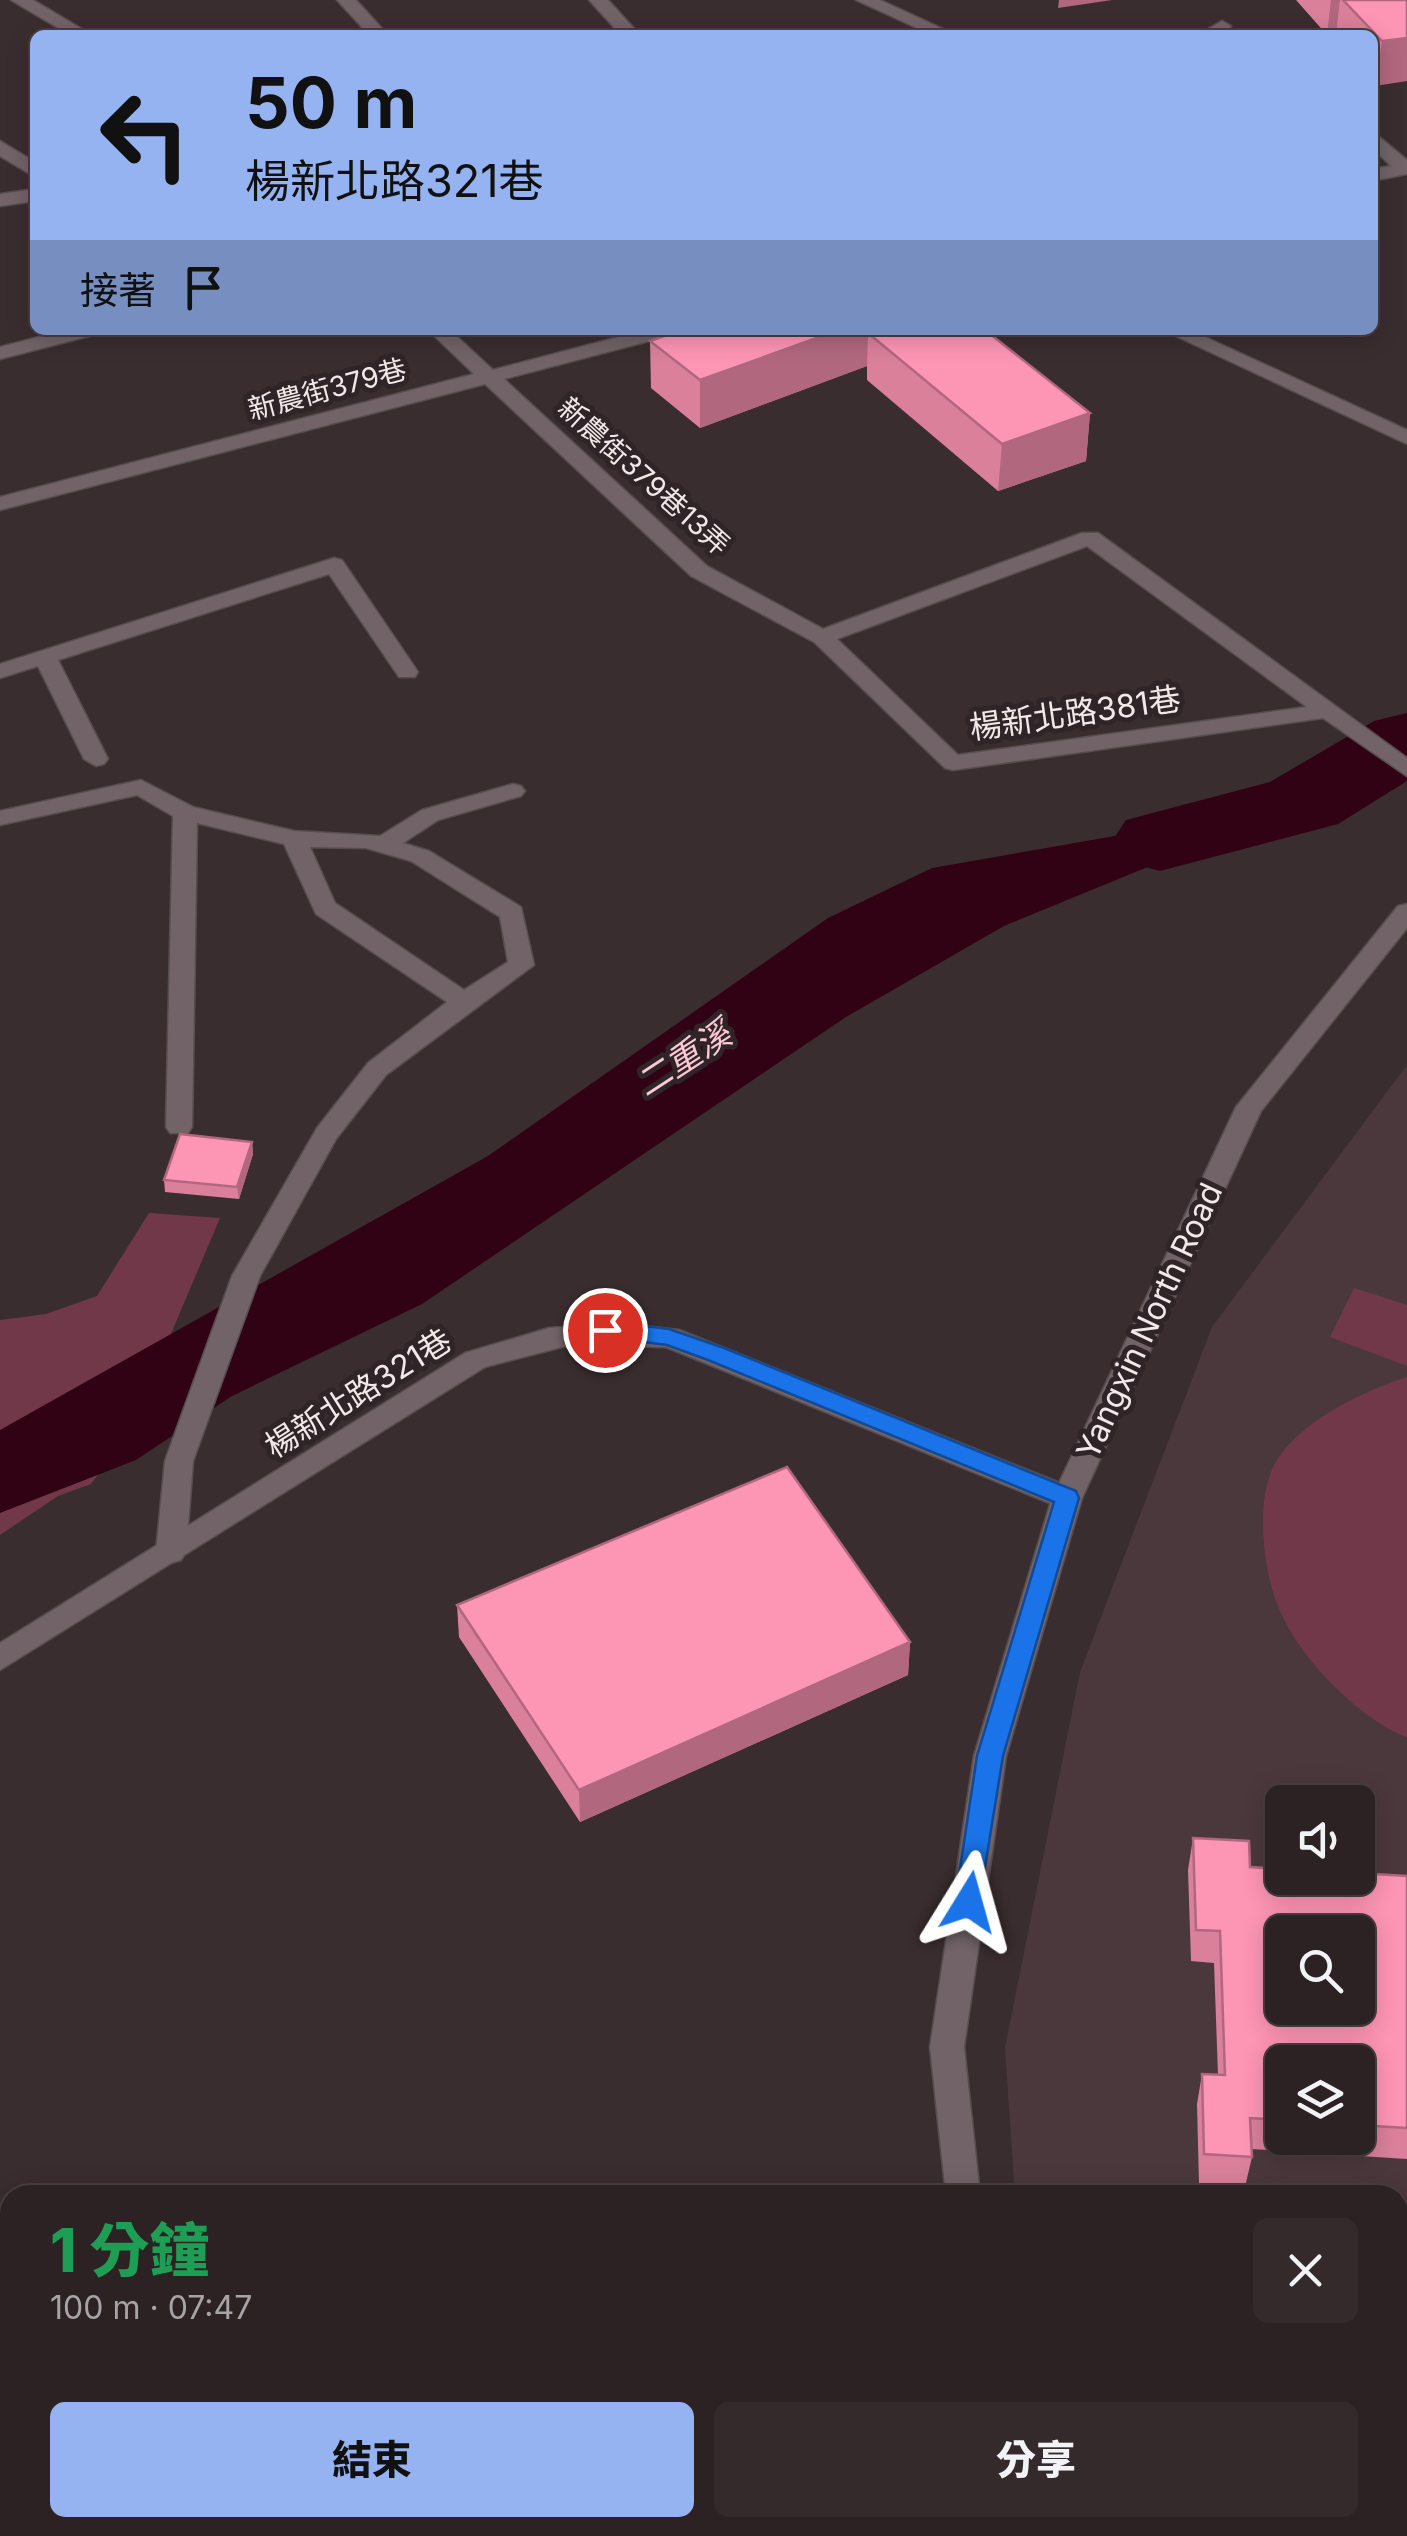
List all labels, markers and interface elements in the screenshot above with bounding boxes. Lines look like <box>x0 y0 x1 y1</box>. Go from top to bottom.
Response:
text: 50 m <box>245 60 417 145</box>
icon: left <box>80 70 210 200</box>
text: 楊新北路321巷 <box>245 153 544 208</box>
icon: arrive <box>176 260 231 315</box>
text: 接著 <box>80 267 156 313</box>
street label: 新農街379巷 <box>244 352 410 426</box>
street label: 新農街379巷13弄 <box>551 390 737 562</box>
street label: 楊新北路381巷 <box>967 679 1183 747</box>
water label: 二重溪 <box>628 1009 743 1104</box>
street label: Yangxin North Road <box>1068 1177 1230 1465</box>
pin <box>563 1288 648 1373</box>
icon: arrive <box>578 1303 633 1358</box>
street label: 楊新北路321巷 <box>258 1320 458 1466</box>
map controls <box>1265 1785 1375 2155</box>
button: sound <box>1265 1785 1375 1895</box>
position arrow <box>917 1850 1021 1954</box>
button: search <box>1265 1915 1375 2025</box>
button: layers <box>1265 2045 1375 2155</box>
text: 1 分鐘 <box>50 2214 210 2286</box>
button: close <box>1253 2218 1358 2323</box>
text: 100 m · 07:47 <box>50 2288 252 2327</box>
button: 結束 <box>50 2402 694 2517</box>
button: 分享 <box>714 2402 1358 2517</box>

